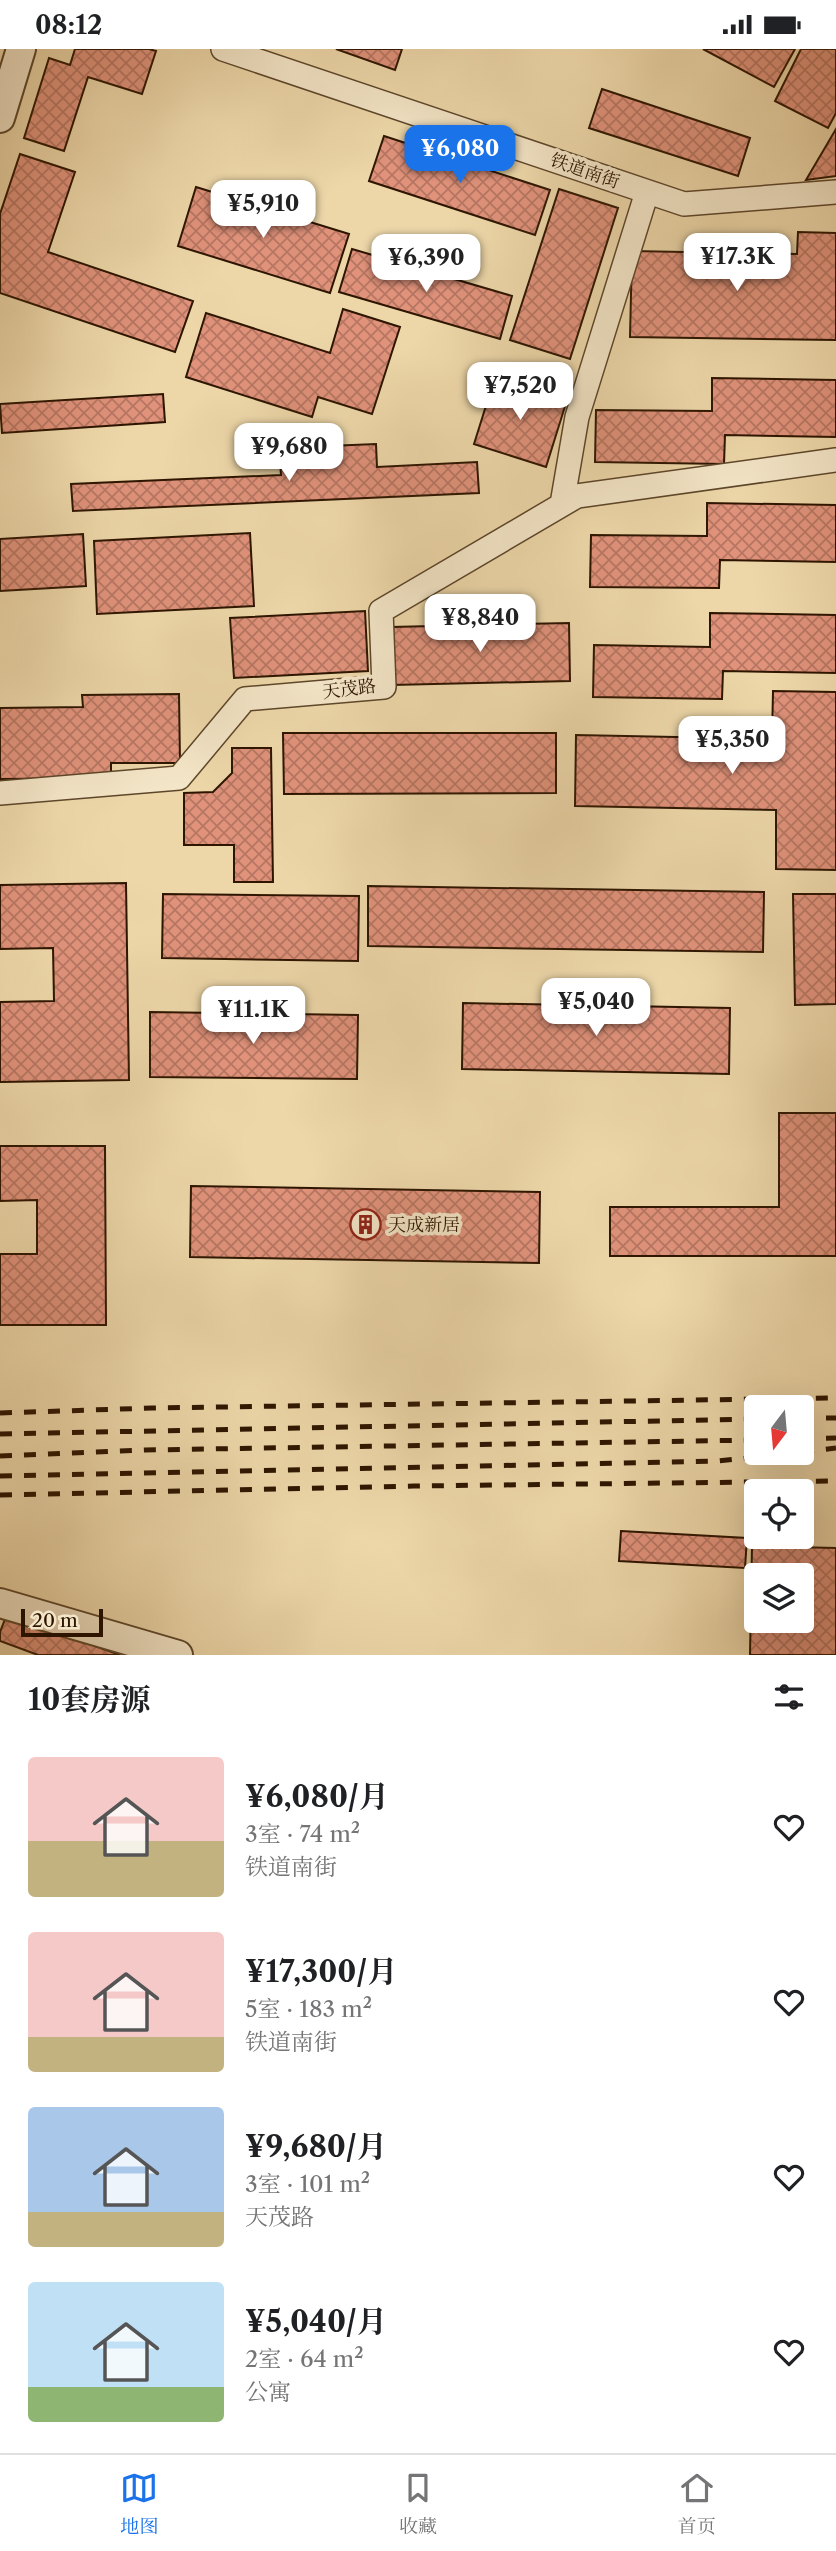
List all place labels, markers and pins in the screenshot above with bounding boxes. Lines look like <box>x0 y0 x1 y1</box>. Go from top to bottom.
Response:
pin: ¥6,080 <box>403 125 517 185</box>
pin: ¥5,910 <box>206 181 320 240</box>
pin: ¥17.3K <box>680 233 794 293</box>
pin: ¥6,390 <box>369 235 483 294</box>
pin: ¥7,520 <box>463 363 577 422</box>
pin: ¥9,680 <box>232 423 346 483</box>
pin: ¥8,840 <box>423 595 537 654</box>
pin: ¥5,350 <box>675 717 789 776</box>
pin: ¥5,040 <box>539 979 653 1038</box>
pin: ¥11.1K <box>196 986 310 1046</box>
building icon: 天成新居 <box>348 1208 382 1242</box>
place label: 天成新居 <box>388 1214 460 1236</box>

